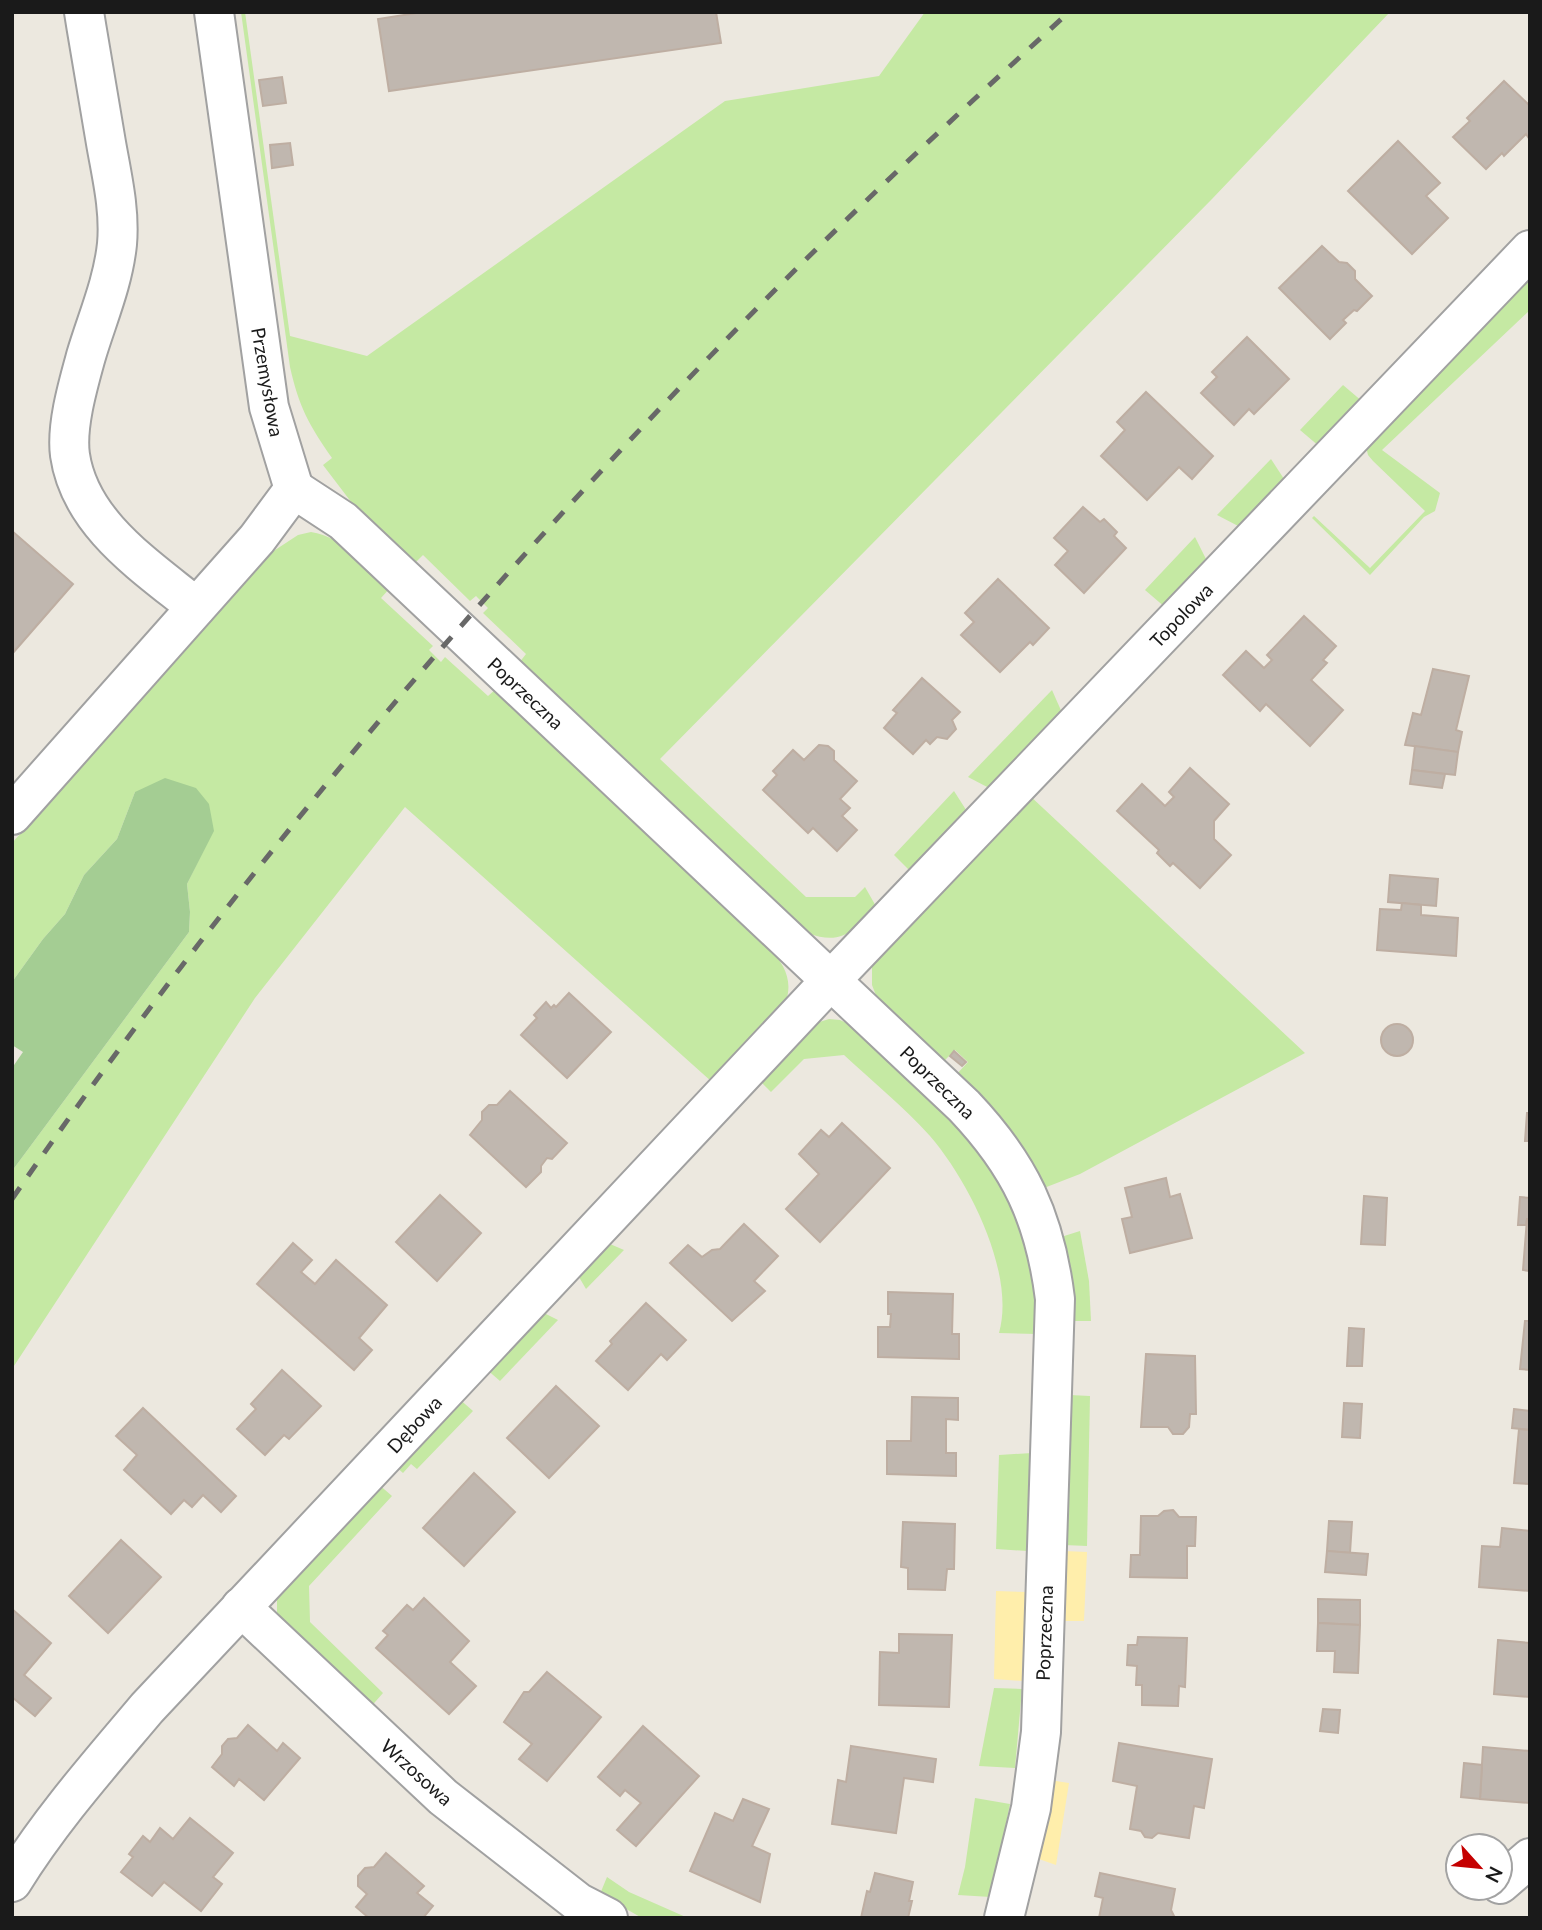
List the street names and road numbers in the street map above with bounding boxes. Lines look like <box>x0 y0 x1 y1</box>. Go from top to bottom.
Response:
street label: Przemysłowa <box>247 326 289 438</box>
street label: Topolowa <box>1145 578 1217 652</box>
street label: Poprzeczna <box>483 652 569 734</box>
street label: Poprzeczna <box>896 1041 980 1123</box>
street label: Dębowa <box>382 1391 446 1457</box>
street label: Poprzeczna <box>1031 1585 1057 1681</box>
street label: Wrzosowa <box>377 1734 457 1810</box>

